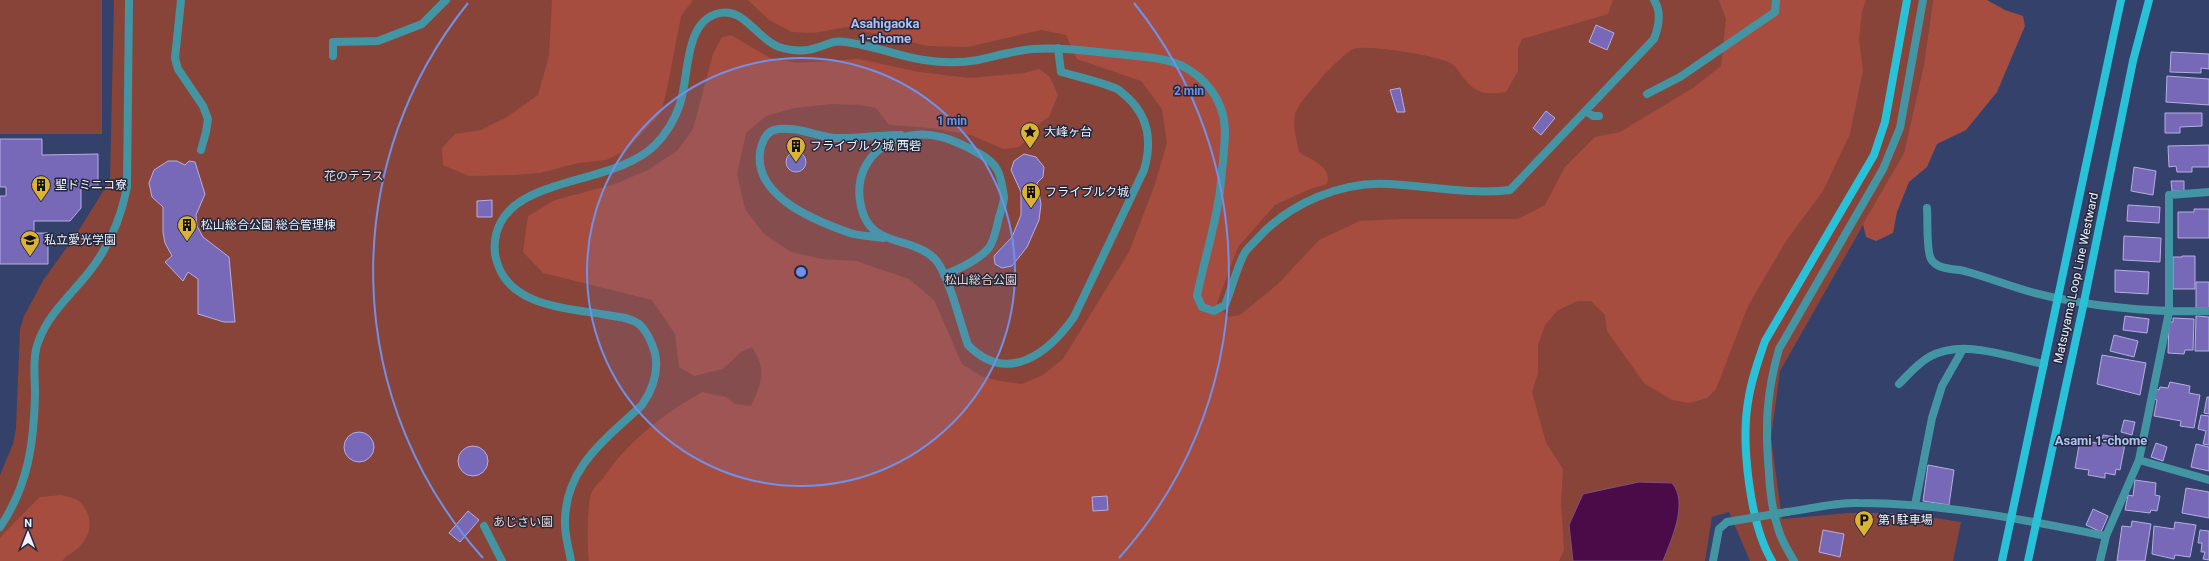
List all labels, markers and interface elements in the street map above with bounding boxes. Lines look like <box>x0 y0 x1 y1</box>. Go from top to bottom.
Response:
district label: Asahigaoka 1-chome <box>851 16 919 46</box>
text: 2 min <box>1174 84 1204 98</box>
text: 1 min <box>937 114 967 128</box>
place icon: 大峰ヶ台 <box>1019 121 1041 149</box>
place label: 大峰ヶ台 <box>1044 125 1092 139</box>
building icon: フライブルク城 西砦 <box>785 135 807 163</box>
place label: フライブルク城 西砦 <box>810 139 921 153</box>
park label: 花のテラス <box>324 169 384 183</box>
building icon: 聖ドミニコ寮 <box>30 174 52 202</box>
place label: 聖ドミニコ寮 <box>55 178 127 192</box>
building icon: フライブルク城 <box>1020 181 1042 209</box>
place label: フライブルク城 <box>1045 185 1129 199</box>
street label: Matsuyama Loop Line Westward <box>2051 191 2101 365</box>
building icon: 松山総合公園 総合管理棟 <box>176 214 198 242</box>
place label: 松山総合公園 総合管理棟 <box>201 218 336 232</box>
school or university icon: 私立愛光学園 <box>19 229 41 257</box>
place label: 私立愛光学園 <box>44 233 116 247</box>
centre of rings <box>794 265 808 279</box>
park label: 松山総合公園 <box>945 273 1017 287</box>
district label: Asami 1-chome <box>2055 433 2147 448</box>
parking icon: 第1駐車場 <box>1853 509 1875 537</box>
north arrow <box>8 513 48 553</box>
place label: 第1駐車場 <box>1878 513 1933 527</box>
park label: あじさい園 <box>493 515 553 529</box>
text: N <box>24 517 32 530</box>

